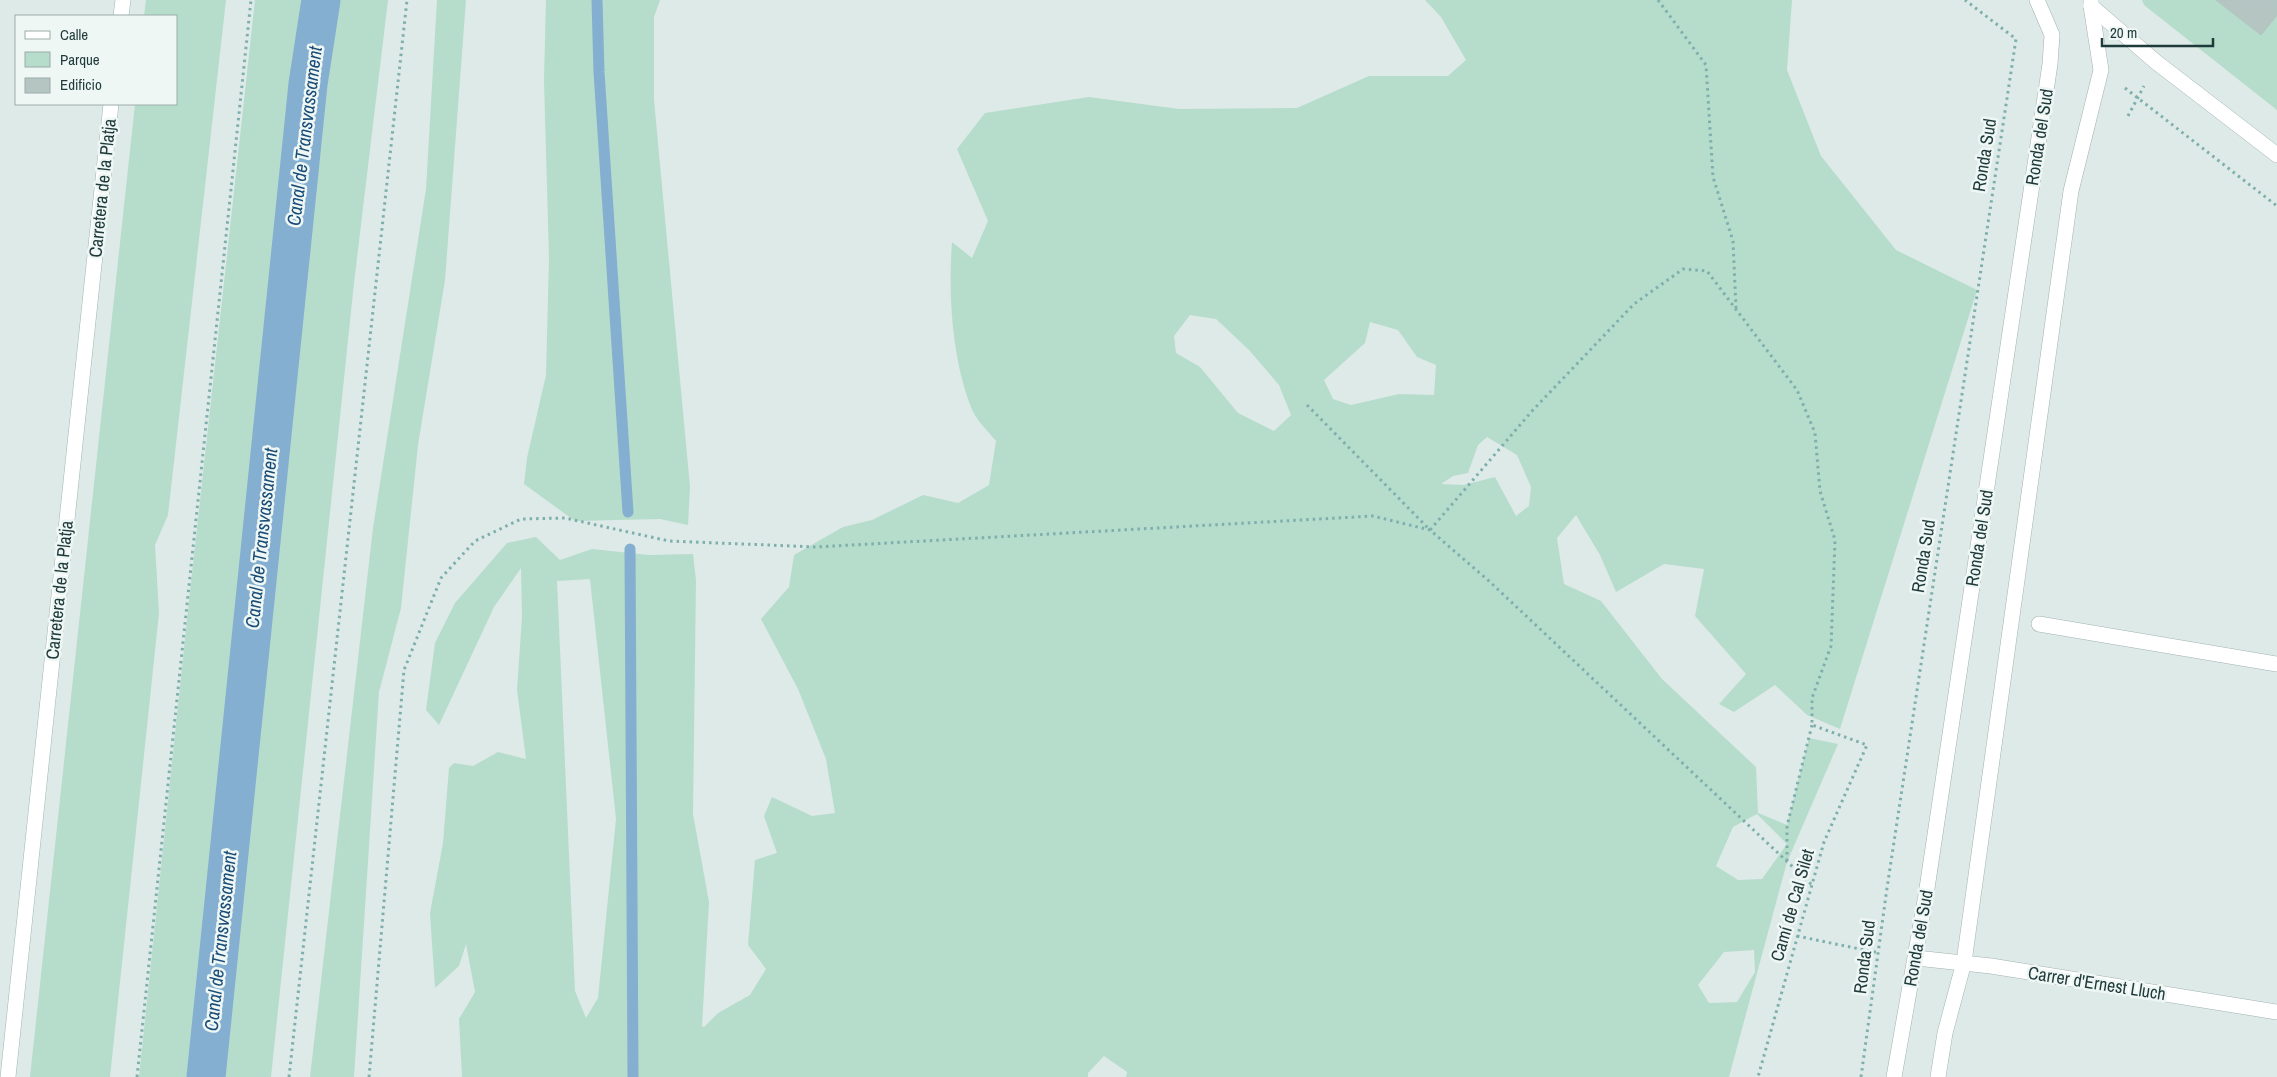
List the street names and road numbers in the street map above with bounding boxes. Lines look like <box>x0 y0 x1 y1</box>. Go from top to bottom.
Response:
street label: Ronda del Sud <box>2019 87 2059 187</box>
street label: Carretera de la Platja <box>82 117 122 259</box>
street label: Ronda Sud <box>1966 117 2002 193</box>
street label: Ronda del Sud <box>1959 488 1999 588</box>
street label: Ronda Sud <box>1905 518 1941 594</box>
street label: Carretera de la Platja <box>39 519 79 661</box>
street label: Camí de Cal Silet <box>1764 846 1820 964</box>
street label: Ronda del Sud <box>1897 888 1939 988</box>
street label: Ronda Sud <box>1847 919 1881 995</box>
street label: Carrer d'Ernest Lluch <box>2026 960 2168 1006</box>

